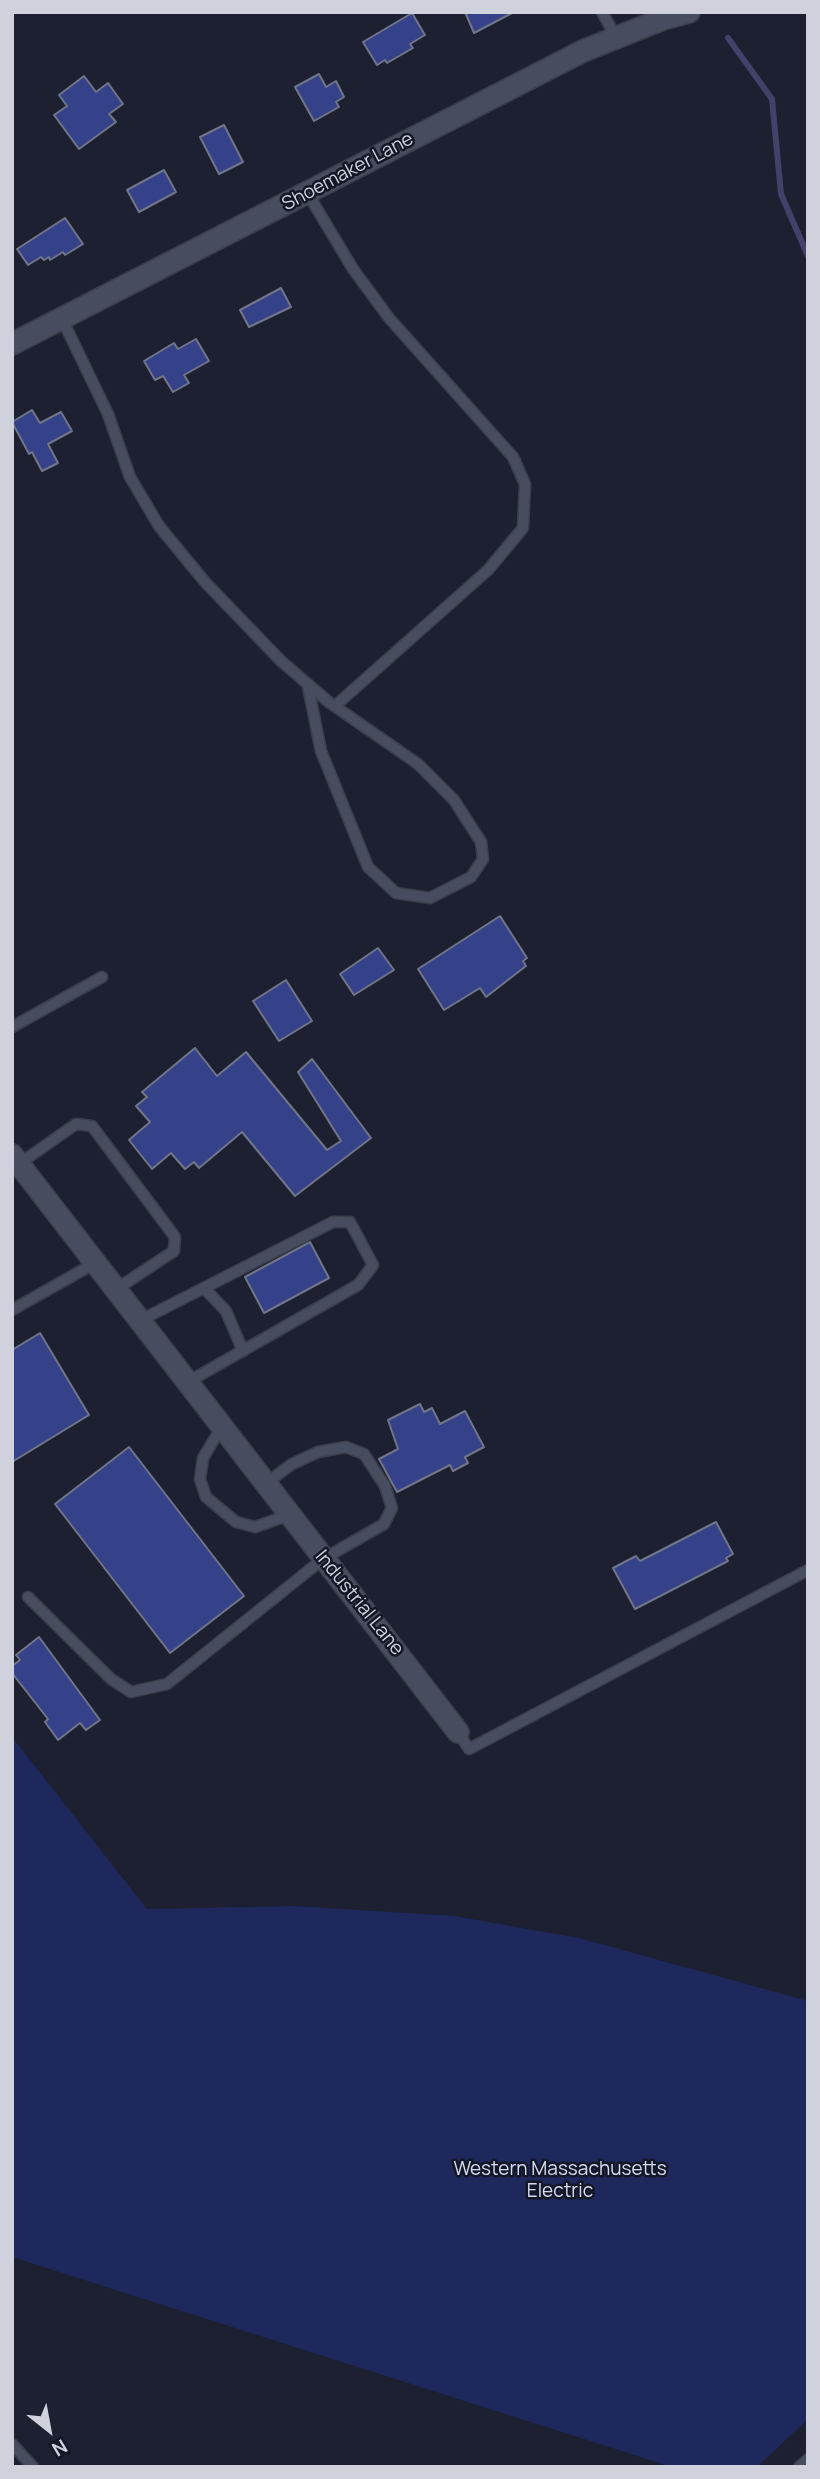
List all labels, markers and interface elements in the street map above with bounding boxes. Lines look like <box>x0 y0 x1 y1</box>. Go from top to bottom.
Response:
street label: Shoemaker Lane <box>279 128 417 216</box>
street label: Industrial Lane <box>310 1546 408 1660</box>
park label: Western Massachusetts Electric <box>453 2159 667 2203</box>
north arrow <box>14 2395 84 2465</box>
text: N <box>47 2433 72 2463</box>

